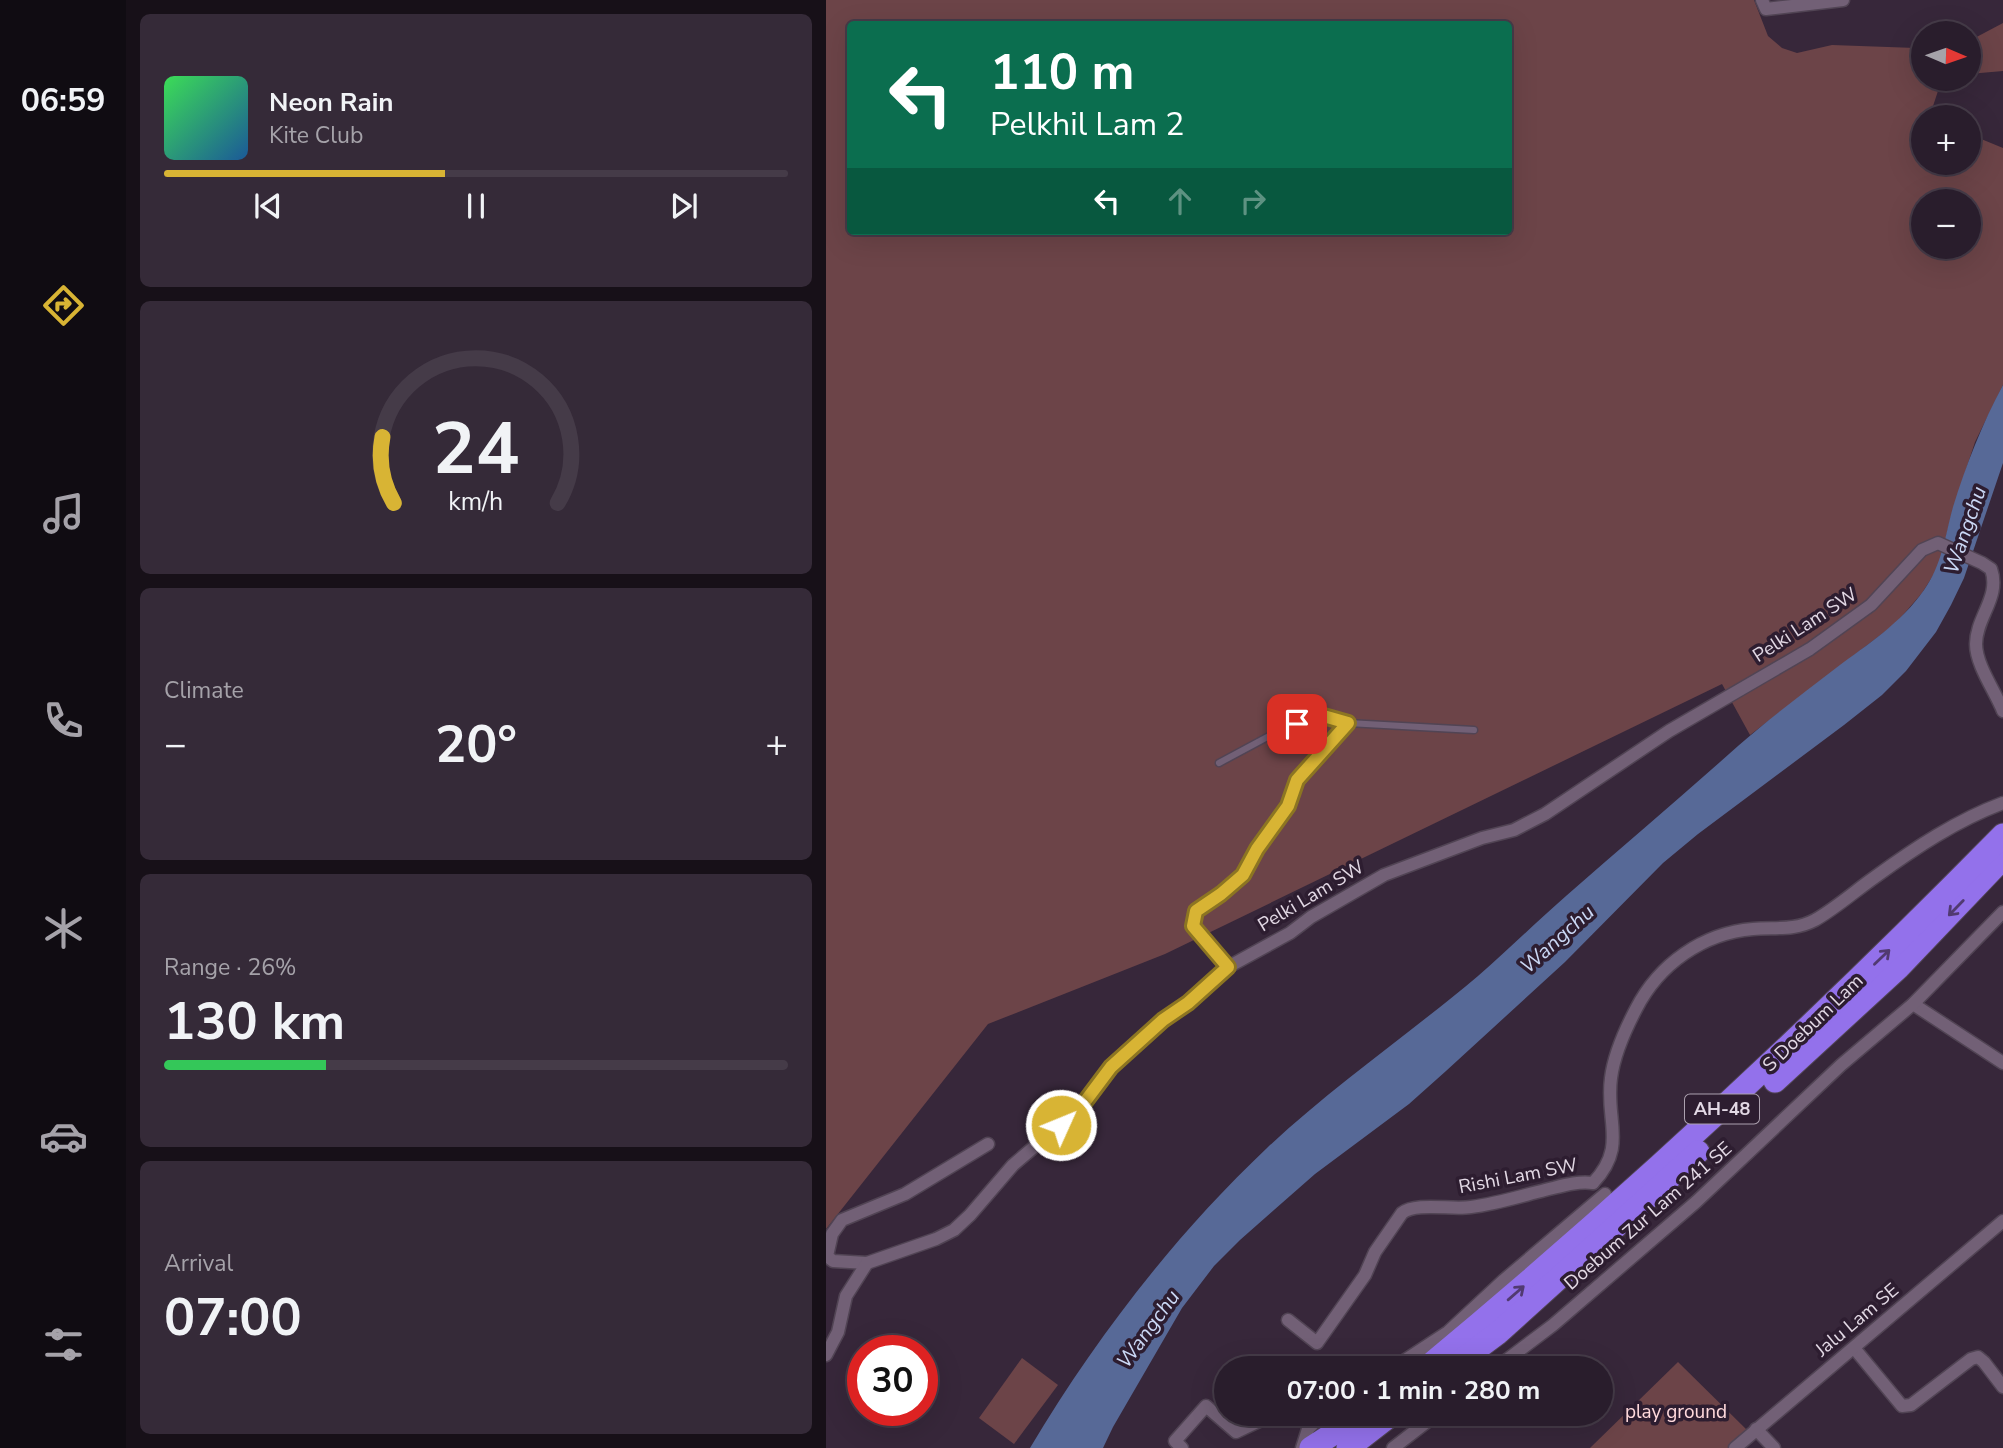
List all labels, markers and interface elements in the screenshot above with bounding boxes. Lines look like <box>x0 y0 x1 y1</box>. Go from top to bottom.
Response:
north arrow <box>1911 21 1981 91</box>
map controls <box>1911 21 1981 259</box>
text: 110 m <box>990 39 1134 106</box>
icon: left <box>875 49 966 140</box>
text: 06:59 <box>21 79 105 122</box>
text: Neon Rain <box>269 85 394 120</box>
text: Pelkhil Lam 2 <box>990 103 1185 146</box>
button: + <box>1911 105 1981 175</box>
text: Kite Club <box>269 120 363 151</box>
icon: left <box>1088 182 1126 220</box>
icon: ahead <box>1161 182 1199 220</box>
icon: right <box>1234 182 1272 220</box>
icon: previous <box>249 187 287 225</box>
icon: pause <box>457 187 495 225</box>
icon: next <box>665 187 703 225</box>
button: − <box>1911 189 1981 259</box>
icon: directions <box>39 281 88 330</box>
text: 24 <box>432 400 520 500</box>
water label: Wangchu <box>1937 483 1993 577</box>
text: km/h <box>448 485 504 519</box>
icon: music <box>39 489 88 538</box>
street label: Pelki Lam SW <box>1748 581 1862 669</box>
text: Climate <box>164 675 244 706</box>
pin <box>1267 694 1327 754</box>
icon: phone <box>39 696 88 745</box>
icon: arrive <box>1278 705 1316 743</box>
text: 20° <box>435 709 517 780</box>
text: − <box>164 719 187 770</box>
text: + <box>765 719 788 770</box>
street label: Pelki Lam SW <box>1253 854 1369 938</box>
water label: Wangchu <box>1514 898 1600 980</box>
one-way arrow <box>1947 899 1964 916</box>
icon: climate <box>39 904 88 953</box>
one-way arrow <box>1873 949 1890 966</box>
text: Range · 26% <box>164 952 296 983</box>
street label: S Doebum Lam <box>1757 968 1869 1078</box>
text: 130 km <box>164 986 345 1057</box>
position arrow <box>1024 1088 1098 1162</box>
road number: AH-48 <box>1685 1094 1759 1124</box>
icon: car <box>39 1112 88 1161</box>
street label: Doebum Zur Lam 241 SE <box>1559 1136 1737 1296</box>
street label: Rishi Lam SW <box>1456 1152 1580 1200</box>
text: Arrival <box>164 1248 233 1279</box>
street label: Jalu Lam SE <box>1809 1277 1904 1363</box>
text: 07:00 <box>164 1282 302 1353</box>
water label: Wangchu <box>1110 1284 1186 1374</box>
one-way arrow <box>1507 1285 1525 1301</box>
icon: filters <box>39 1320 88 1369</box>
speed limit sign: 30 <box>847 1335 938 1426</box>
text: 07:00 · 1 min · 280 m <box>1287 1373 1540 1408</box>
park label: play ground <box>1625 1399 1727 1425</box>

